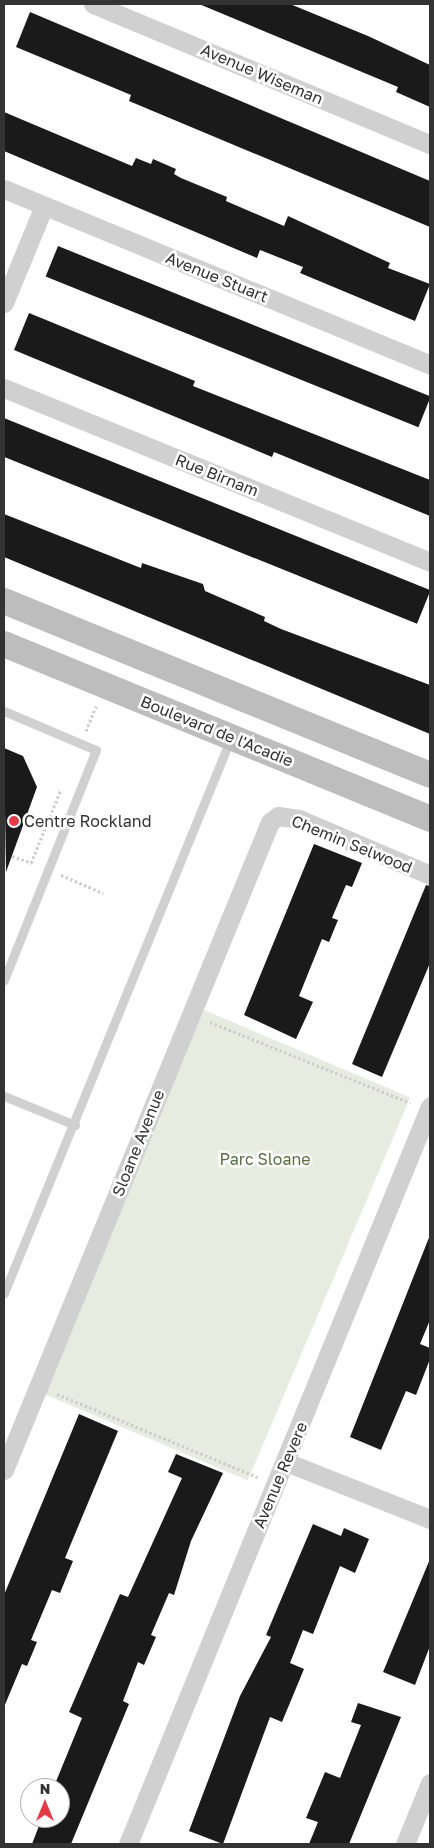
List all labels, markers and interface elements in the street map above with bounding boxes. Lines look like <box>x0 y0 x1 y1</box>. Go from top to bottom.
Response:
street label: Avenue Wiseman <box>198 40 326 108</box>
street label: Avenue Stuart <box>163 248 271 306</box>
street label: Rue Birnam <box>173 450 261 500</box>
street label: Boulevard de l'Acadie <box>138 692 296 770</box>
place label: Centre Rockland <box>24 811 152 831</box>
street label: Chemin Selwood <box>289 811 415 877</box>
marker: Centre Rockland <box>8 815 20 827</box>
street label: Sloane Avenue <box>108 1087 168 1199</box>
park label: Parc Sloane <box>219 1149 311 1169</box>
street label: Avenue Revere <box>249 1419 311 1531</box>
north arrow <box>20 1778 70 1828</box>
text: N <box>40 1780 50 1797</box>

